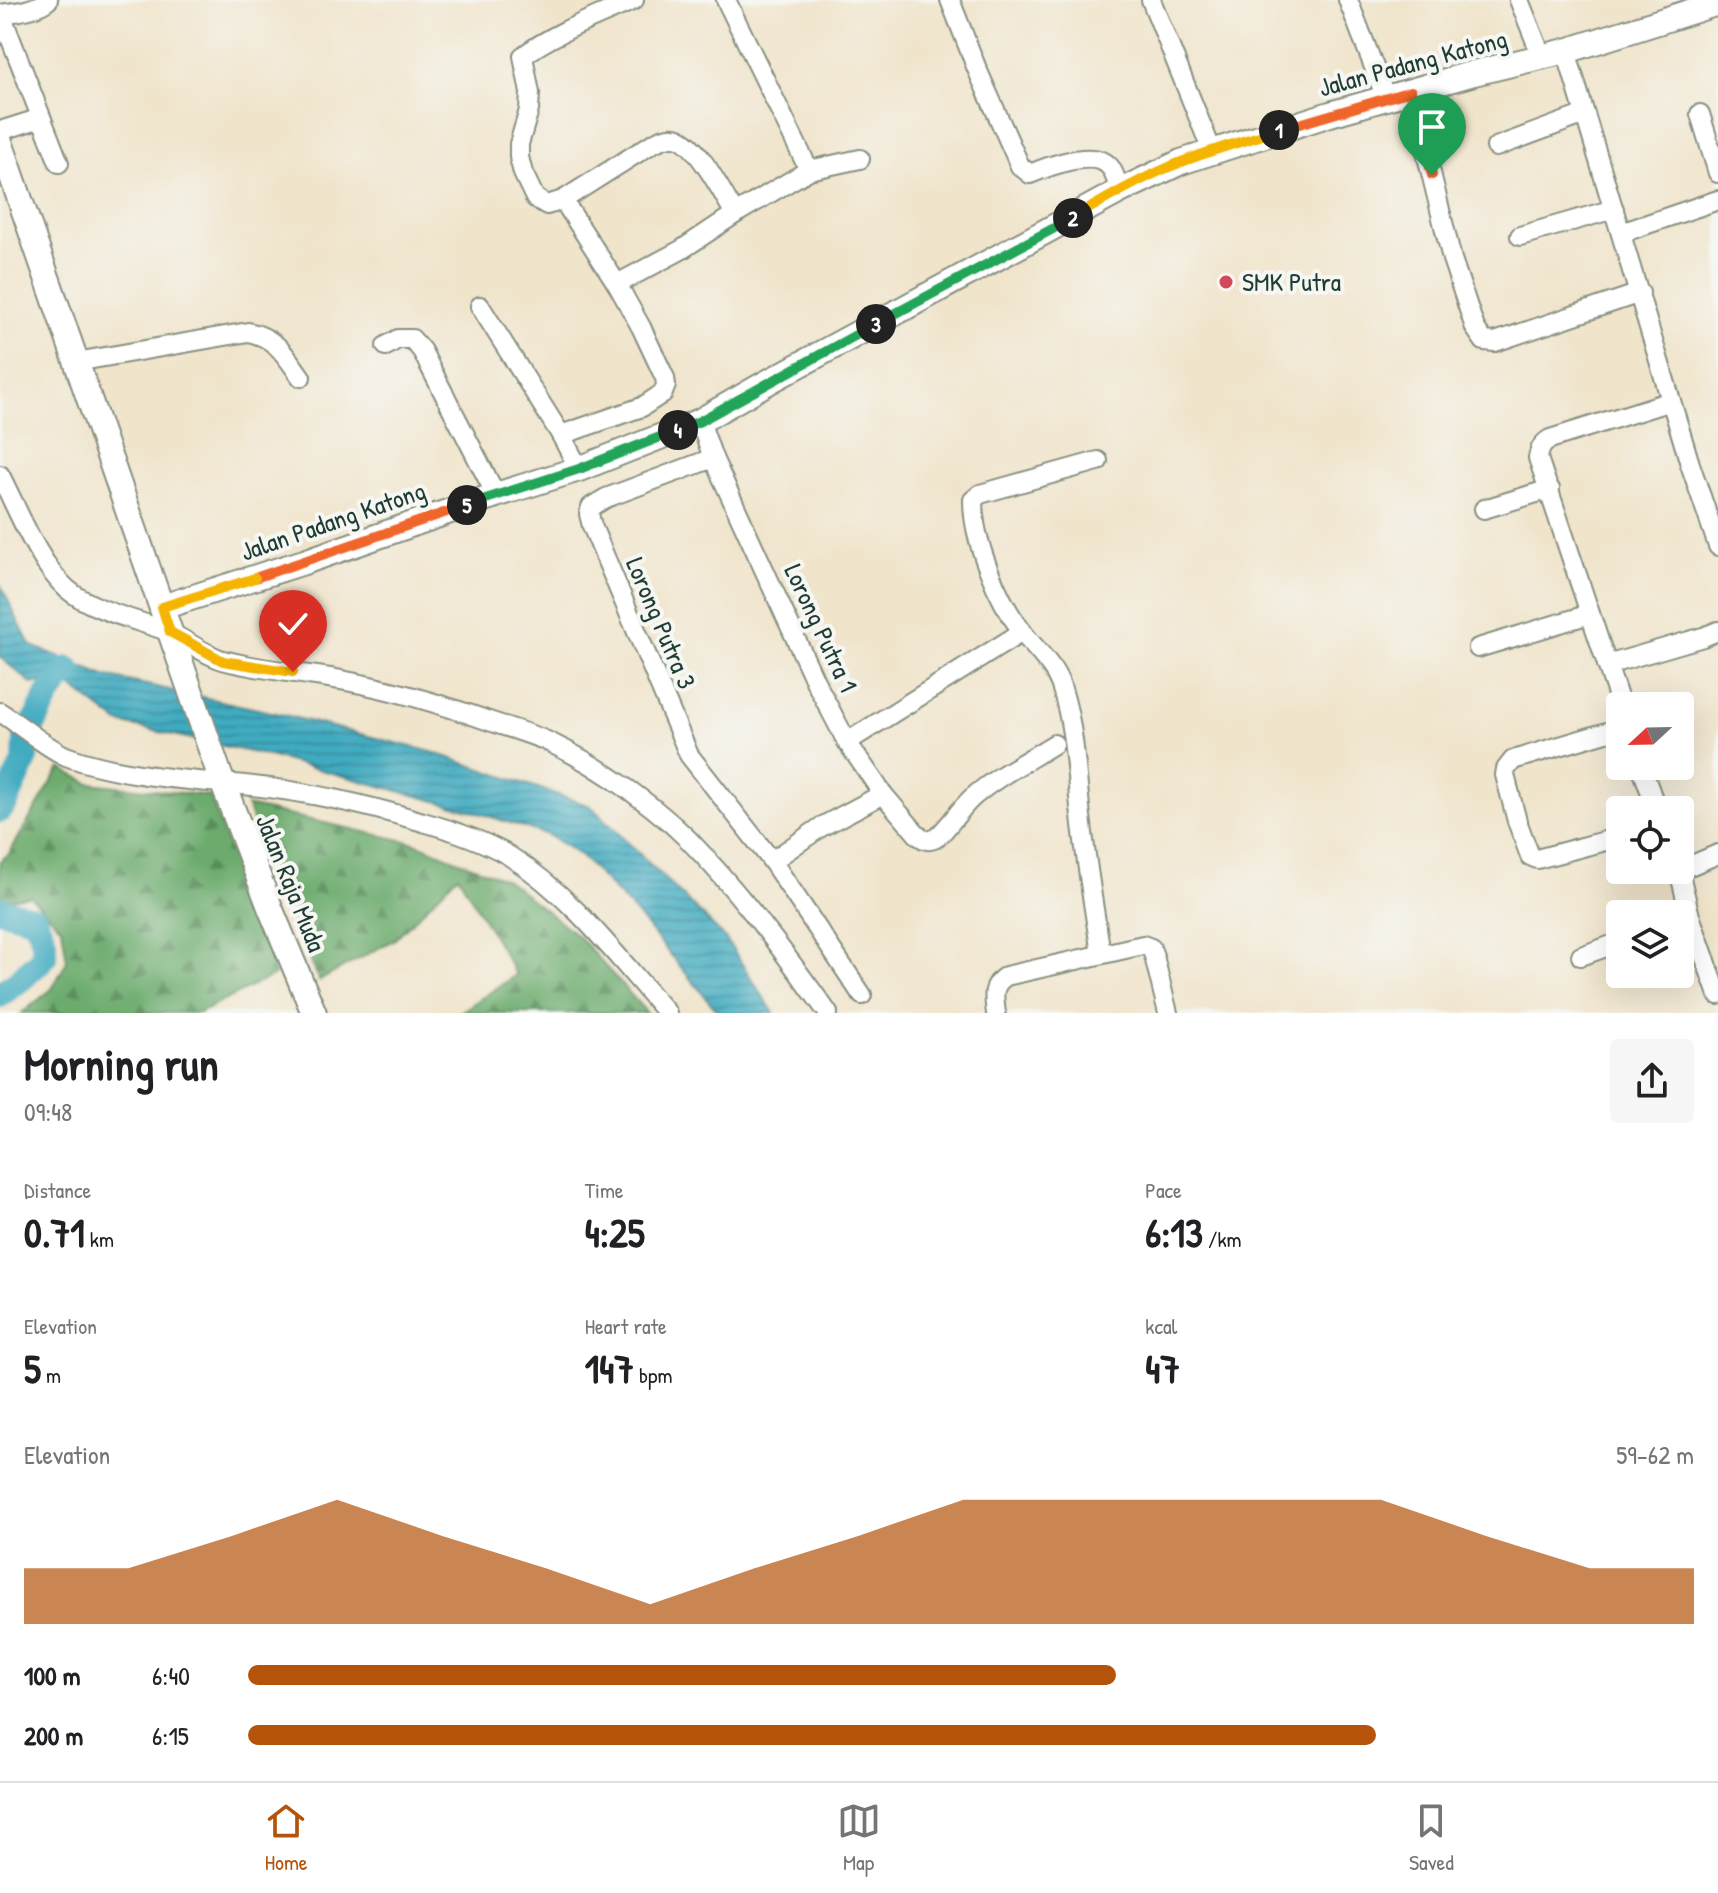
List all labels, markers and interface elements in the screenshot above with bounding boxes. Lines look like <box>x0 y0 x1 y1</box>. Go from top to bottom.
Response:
street label: Jalan Padang Katong <box>1315 21 1511 104</box>
pin <box>1398 93 1466 175</box>
icon: arrive <box>1410 105 1454 149</box>
pin: 1 <box>1259 110 1299 150</box>
text: 1 <box>1275 115 1283 145</box>
pin: 2 <box>1053 198 1093 238</box>
text: 2 <box>1068 203 1078 233</box>
place label: SMK Putra <box>1242 264 1341 299</box>
marker: SMK Putra <box>1217 273 1235 291</box>
pin: 3 <box>856 304 896 344</box>
text: 3 <box>871 309 881 339</box>
pin: 4 <box>658 410 698 450</box>
text: 4 <box>674 415 682 445</box>
street label: Jalan Padang Katong <box>236 472 430 569</box>
pin: 5 <box>447 485 487 525</box>
text: 5 <box>462 490 472 520</box>
street label: Lorong Putra 3 <box>618 552 705 694</box>
street label: Lorong Putra 1 <box>777 558 866 697</box>
pin <box>259 590 327 672</box>
icon: check <box>271 602 315 646</box>
north arrow <box>1606 692 1694 780</box>
map controls <box>1606 692 1694 988</box>
button: locate <box>1606 796 1694 884</box>
street label: Jalan Raja Muda <box>248 809 335 957</box>
button: layers <box>1606 900 1694 988</box>
text: Morning run <box>24 1034 219 1094</box>
button: share <box>1610 1039 1694 1123</box>
text: 09:48 <box>24 1094 72 1129</box>
text: Distance <box>24 1175 91 1205</box>
text: Time <box>585 1175 624 1205</box>
text: Pace <box>1145 1175 1182 1205</box>
text: 0.71 <box>24 1205 85 1259</box>
text: 4:25 <box>585 1205 645 1259</box>
text: 6:13 <box>1145 1205 1203 1259</box>
text: km <box>85 1224 114 1254</box>
text: /km <box>1203 1224 1241 1254</box>
text: Elevation <box>24 1311 97 1341</box>
text: Heart rate <box>585 1311 667 1341</box>
text: kcal <box>1145 1311 1177 1341</box>
text: 5 <box>24 1341 41 1395</box>
text: 147 <box>585 1341 634 1395</box>
text: 47 <box>1145 1341 1180 1395</box>
text: m <box>41 1360 61 1390</box>
text: bpm <box>634 1360 673 1390</box>
text: Elevation <box>24 1437 110 1472</box>
text: 59–62 m <box>1616 1437 1694 1472</box>
text: 100 m <box>24 1658 80 1693</box>
text: 6:40 <box>152 1658 190 1693</box>
text: 200 m <box>24 1718 83 1753</box>
text: 6:15 <box>152 1718 189 1753</box>
tab: Home <box>264 1799 308 1877</box>
tab: Map <box>837 1799 881 1877</box>
tab: Saved <box>1409 1799 1454 1877</box>

